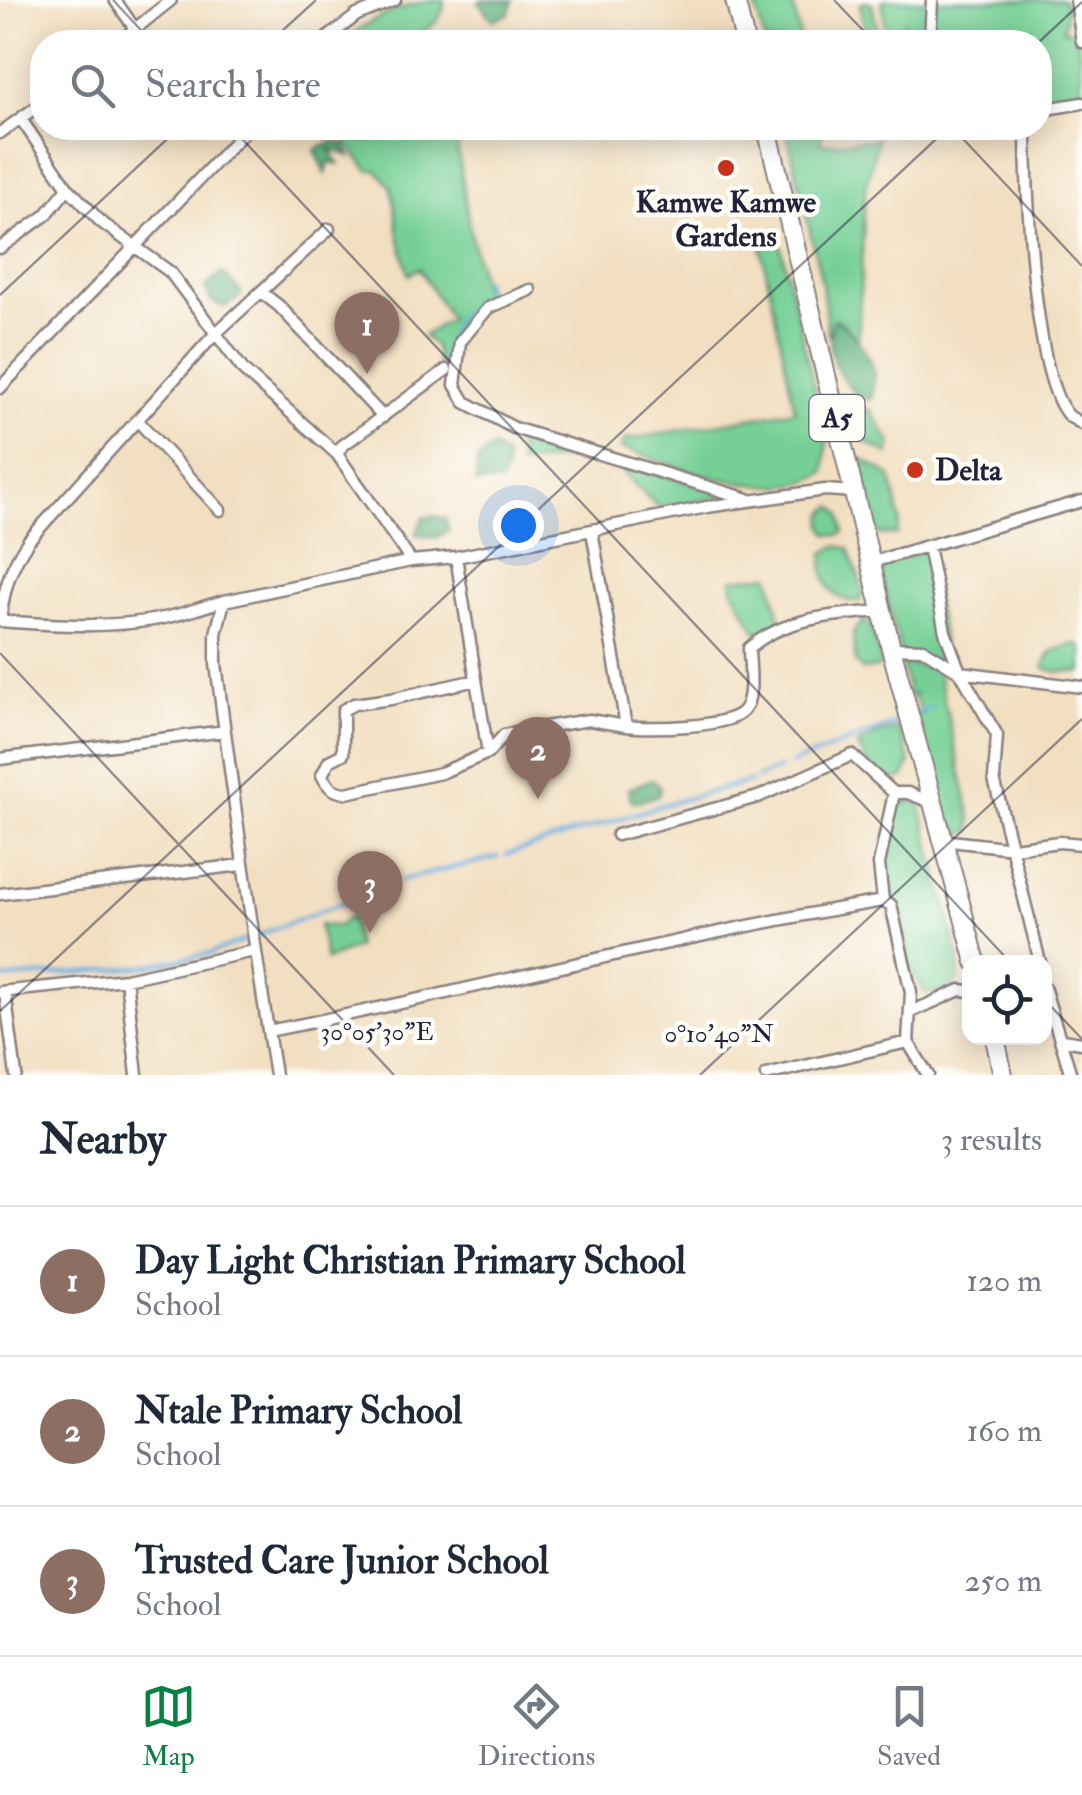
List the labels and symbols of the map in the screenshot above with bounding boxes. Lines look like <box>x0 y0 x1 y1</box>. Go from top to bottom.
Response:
marker: Kamwe Kamwe Gardens <box>715 157 737 179</box>
place label: Kamwe Kamwe Gardens <box>636 184 817 255</box>
pin: 1 <box>334 292 400 374</box>
road number: A5 <box>810 395 864 441</box>
place label: Delta <box>935 452 1003 489</box>
marker: Delta <box>904 459 926 481</box>
your location <box>493 500 544 551</box>
pin: 2 <box>506 716 570 799</box>
pin: 3 <box>338 850 402 933</box>
text: 30°05'30"E <box>321 1017 433 1048</box>
text: 0°10'40"N <box>664 1019 774 1050</box>

